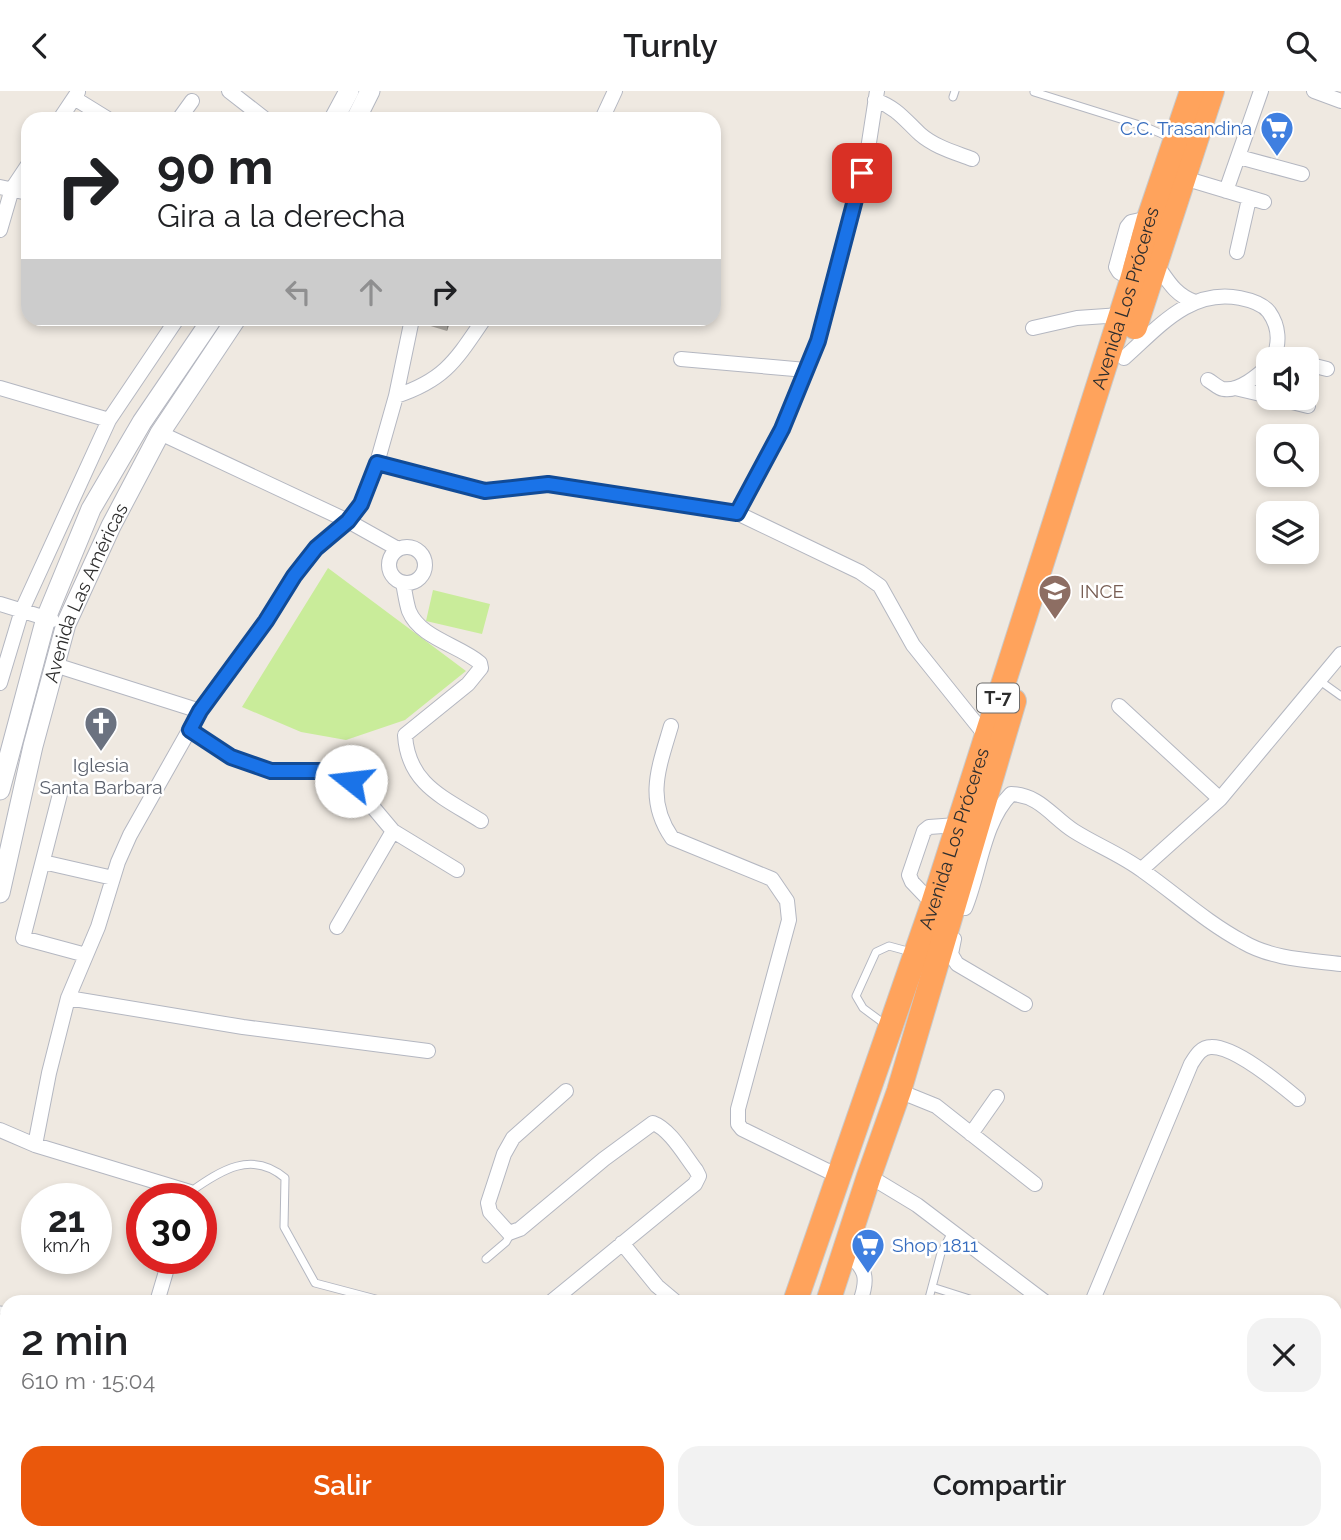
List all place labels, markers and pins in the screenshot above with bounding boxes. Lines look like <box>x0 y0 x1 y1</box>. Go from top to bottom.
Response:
supermarket icon: C.C. Trasandina <box>1258 109 1296 158</box>
place label: C.C. Trasandina <box>1120 117 1252 139</box>
pin <box>832 143 892 203</box>
school or university icon: INCE <box>1036 572 1074 621</box>
place label: INCE <box>1080 580 1124 602</box>
church icon: Iglesia Santa Barbara <box>82 704 120 753</box>
place label: Iglesia Santa Barbara <box>39 754 163 798</box>
supermarket icon: Shop 1811 <box>849 1226 887 1275</box>
place label: Shop 1811 <box>892 1234 978 1256</box>

